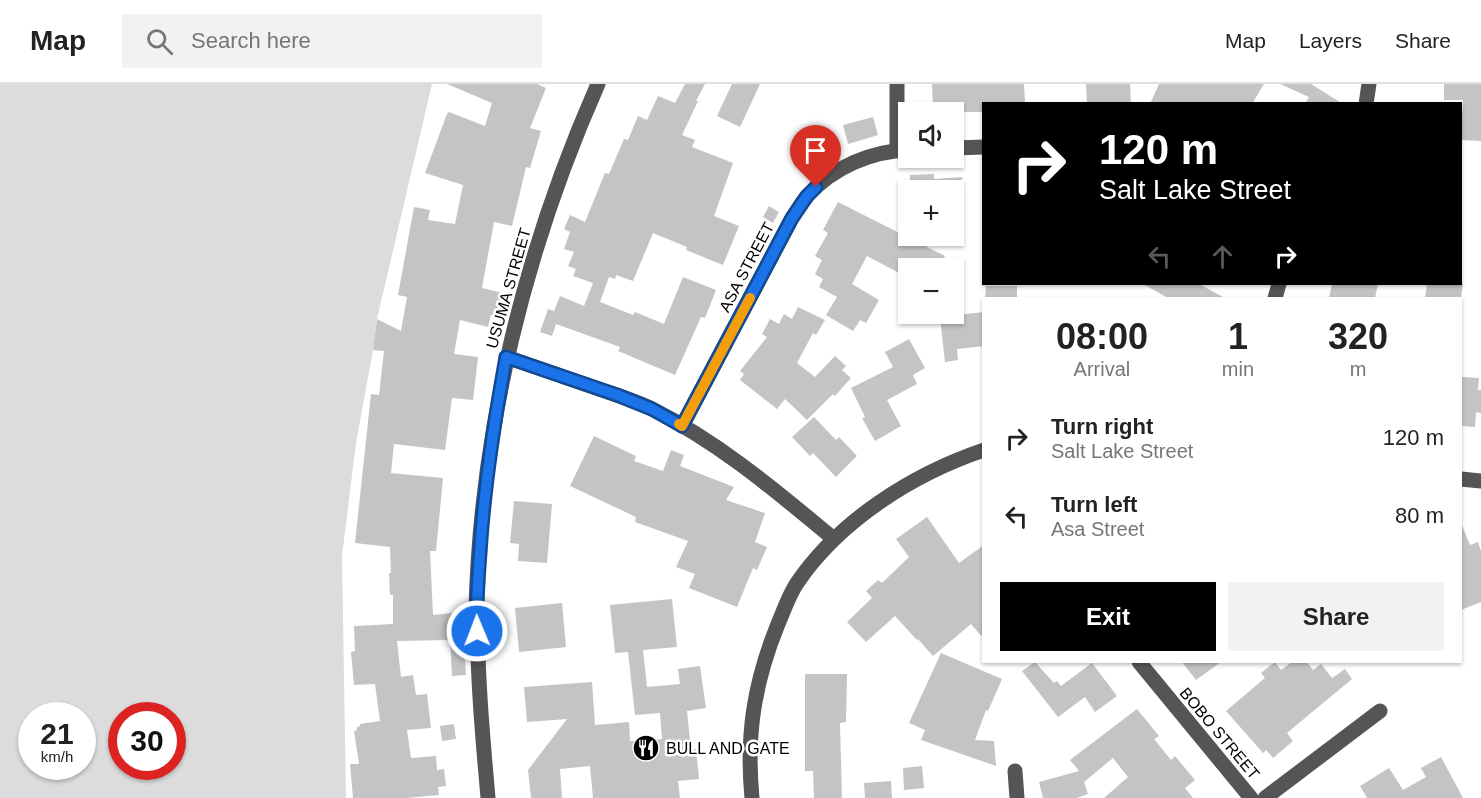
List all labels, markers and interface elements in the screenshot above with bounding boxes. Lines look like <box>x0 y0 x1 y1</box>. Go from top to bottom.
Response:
search box <box>122 14 542 68</box>
text: Map <box>30 25 86 56</box>
icon: search <box>143 25 176 58</box>
text: Search here <box>191 28 311 53</box>
text: Map <box>1225 29 1266 52</box>
text: Layers <box>1299 29 1362 52</box>
text: Share <box>1395 29 1451 52</box>
map controls <box>898 102 964 324</box>
button: sound <box>898 102 964 168</box>
pin <box>790 125 841 187</box>
icon: right <box>1000 126 1078 204</box>
text: 120 m <box>1099 126 1218 173</box>
icon: arrive <box>799 134 832 167</box>
text: Salt Lake Street <box>1099 175 1291 205</box>
button: + <box>898 180 964 246</box>
street label: ASA STREET <box>716 219 777 315</box>
street label: USUMA STREET <box>483 226 534 350</box>
icon: left <box>1143 240 1176 273</box>
icon: ahead <box>1206 240 1239 273</box>
icon: right <box>1269 240 1302 273</box>
button: − <box>898 258 964 324</box>
text: 08:00 <box>1056 316 1148 357</box>
text: 1 <box>1228 316 1248 357</box>
text: 320 <box>1328 316 1388 357</box>
text: Arrival <box>1074 358 1130 380</box>
text: min <box>1222 358 1254 380</box>
text: m <box>1350 358 1366 380</box>
text: Turn right <box>1051 414 1153 439</box>
icon: right <box>1000 422 1033 455</box>
text: 120 m <box>1383 425 1444 450</box>
text: Salt Lake Street <box>1051 440 1193 462</box>
text: Turn left <box>1051 492 1137 517</box>
icon: left <box>1000 500 1033 533</box>
text: 80 m <box>1395 503 1444 528</box>
text: Asa Street <box>1051 518 1144 540</box>
button: Exit <box>1000 582 1216 651</box>
button: Share <box>1228 582 1444 651</box>
position arrow <box>445 599 509 663</box>
street label: BOBO STREET <box>1177 684 1263 783</box>
speed limit sign: 30 <box>108 702 186 780</box>
text: 21 <box>40 717 74 750</box>
restaurant icon: BULL AND GATE <box>631 733 661 763</box>
place label: BULL AND GATE <box>666 740 790 757</box>
text: km/h <box>41 748 73 765</box>

